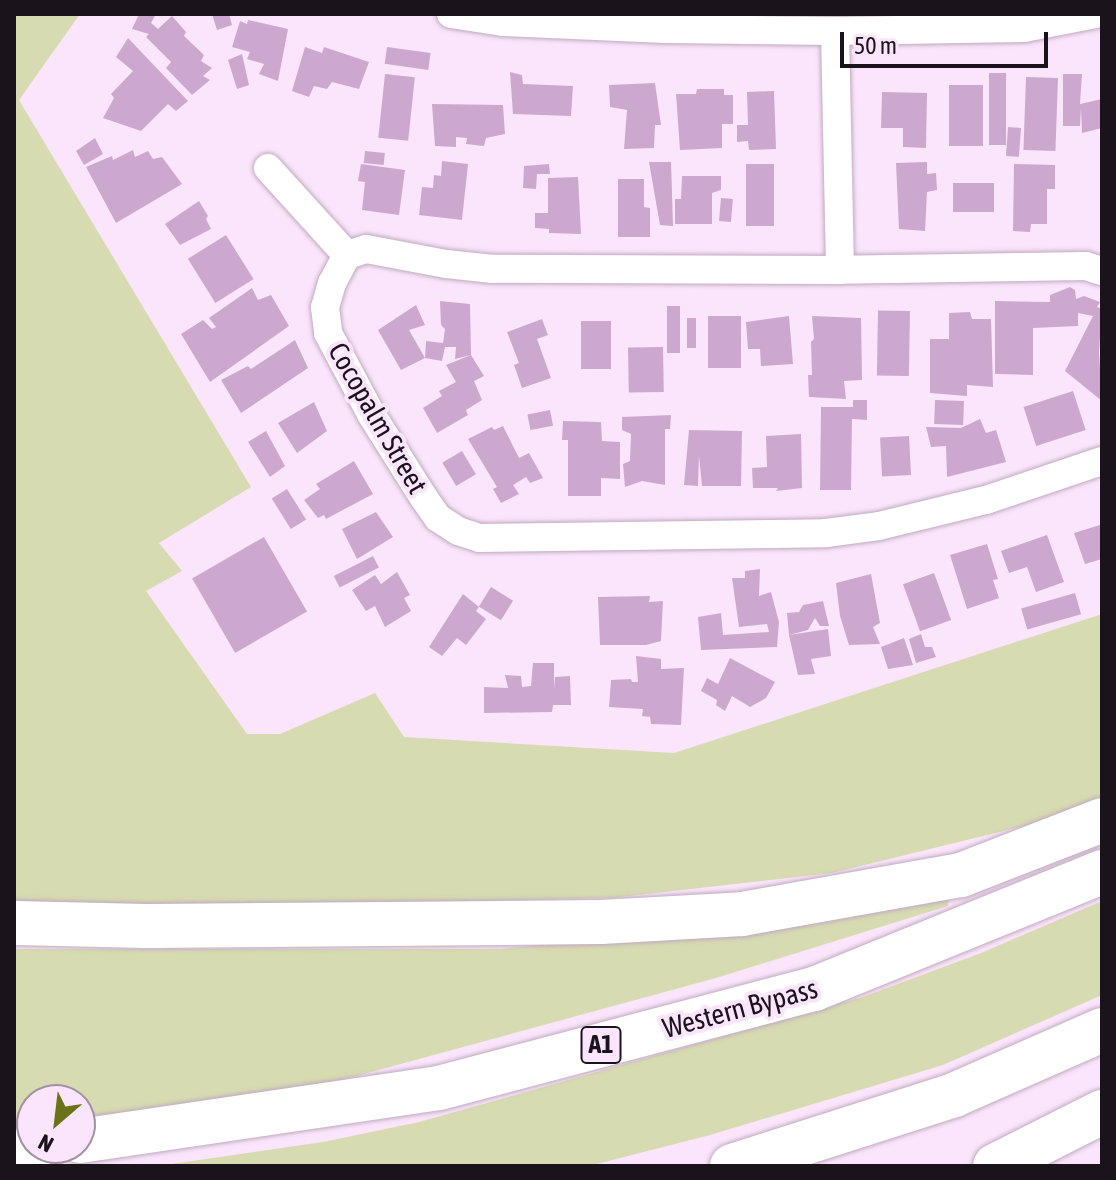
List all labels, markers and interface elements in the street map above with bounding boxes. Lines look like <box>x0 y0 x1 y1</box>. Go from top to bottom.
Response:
scale bar <box>844 16 1052 66</box>
text: 50 m <box>854 32 897 59</box>
street label: Cocopalm Street <box>321 337 435 499</box>
street label: Western Bypass <box>659 971 821 1045</box>
road number: A1 <box>579 1023 623 1067</box>
north arrow <box>16 1084 96 1164</box>
text: N <box>34 1129 58 1158</box>

